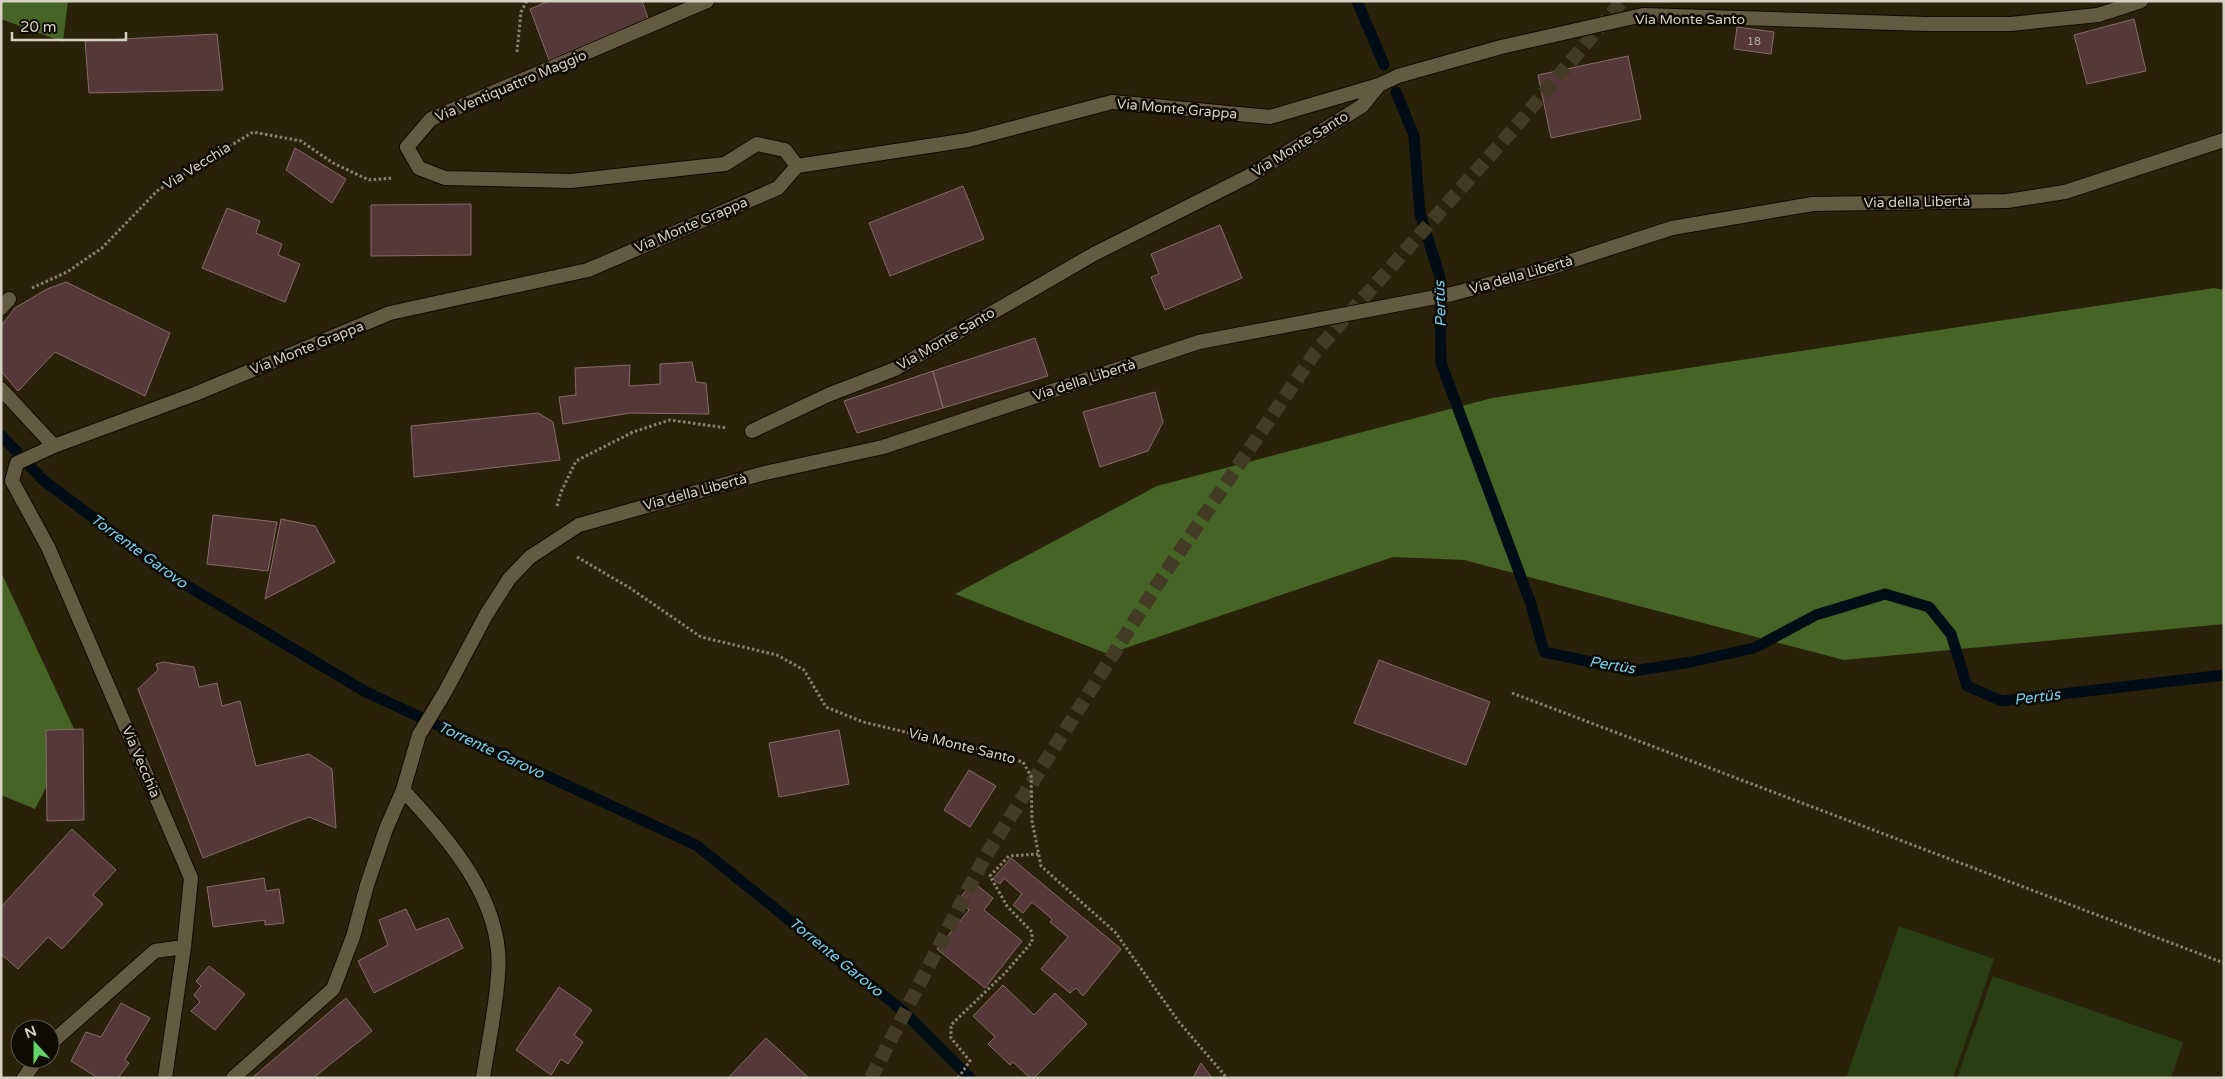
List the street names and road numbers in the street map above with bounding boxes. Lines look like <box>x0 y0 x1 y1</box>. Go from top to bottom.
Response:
street label: Via Monte Santo <box>1635 11 1745 28</box>
street label: Via Ventiquattro Maggio <box>433 46 589 126</box>
street label: Via Monte Grappa <box>1116 95 1238 123</box>
street label: Via Monte Santo <box>1249 108 1351 180</box>
street label: Via Vecchia <box>160 139 234 193</box>
street label: Via della Libertà <box>1864 193 1970 211</box>
street label: Via Monte Grappa <box>632 194 750 256</box>
street label: Via della Libertà <box>1467 252 1575 298</box>
street label: Via Monte Santo <box>894 304 998 374</box>
street label: Via Monte Grappa <box>248 317 366 379</box>
street label: Via della Libertà <box>1031 355 1137 405</box>
street label: Via della Libertà <box>641 470 749 514</box>
street label: Via Vecchia <box>118 724 164 800</box>
street label: Via Monte Santo <box>906 724 1018 768</box>

